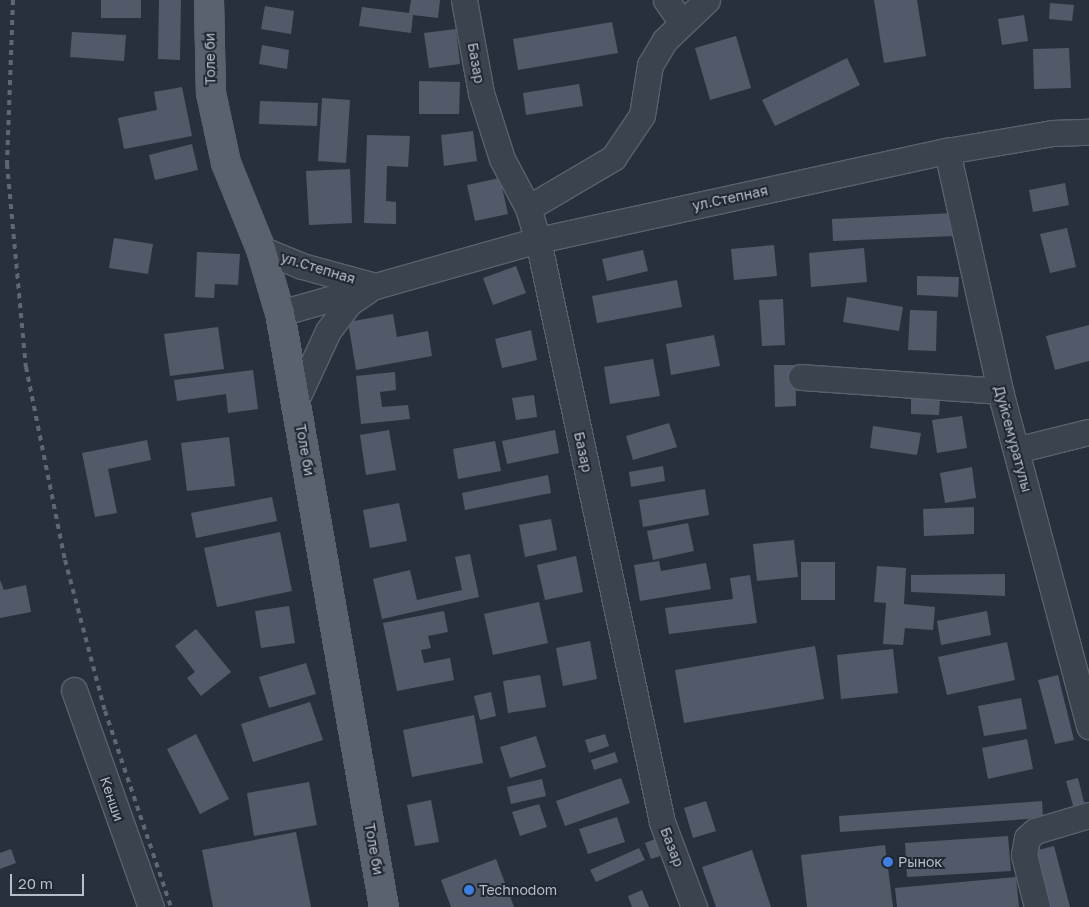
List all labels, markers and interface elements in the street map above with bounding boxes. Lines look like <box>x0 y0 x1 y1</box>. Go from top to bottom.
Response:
street label: Толе би <box>201 33 219 85</box>
street label: Базар <box>464 41 488 85</box>
street label: ул.Степная <box>691 182 769 214</box>
street label: ул.Степная <box>279 249 357 287</box>
street label: Дуйсемуратулы <box>991 384 1035 494</box>
street label: Толе би <box>292 423 318 477</box>
street label: Базар <box>571 430 595 474</box>
street label: Кенши <box>97 774 127 824</box>
street label: Толе би <box>361 822 387 876</box>
street label: Базар <box>657 825 687 869</box>
place label: Рынок <box>898 854 942 870</box>
marker: Рынок <box>882 856 894 868</box>
scale bar <box>12 864 86 896</box>
text: 20 m <box>18 874 53 892</box>
place label: Technodom <box>479 882 557 898</box>
marker: Technodom <box>463 884 475 896</box>

